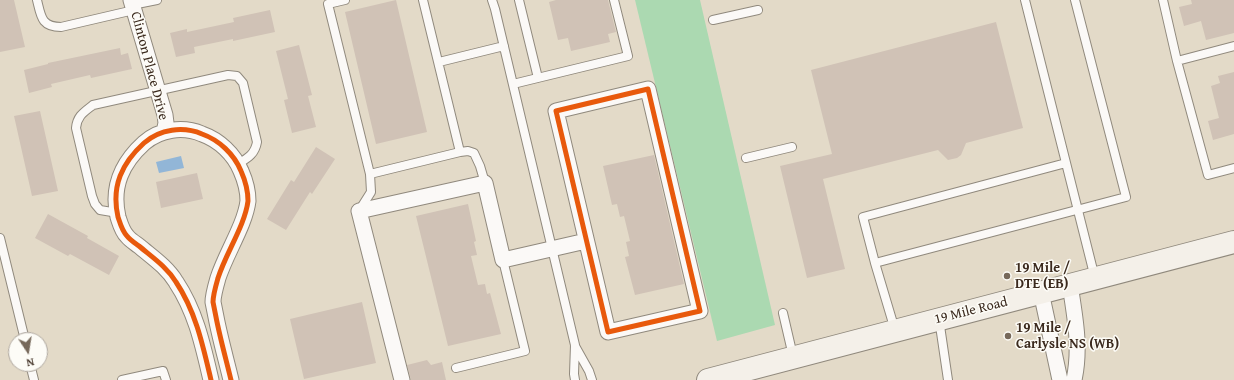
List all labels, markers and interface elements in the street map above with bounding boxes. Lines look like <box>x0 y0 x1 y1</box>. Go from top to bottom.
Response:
street label: Clinton Place Drive <box>126 10 172 122</box>
place label: 19 Mile / DTE (EB) <box>1015 260 1070 292</box>
marker: 19 Mile / DTE (EB) <box>1002 271 1012 281</box>
street label: 19 Mile Road <box>933 294 1009 328</box>
place label: 19 Mile / Carlysle NS (WB) <box>1016 320 1119 352</box>
marker: 19 Mile / Carlysle NS (WB) <box>1003 331 1013 341</box>
north arrow <box>8 332 48 372</box>
text: N <box>25 354 36 371</box>

